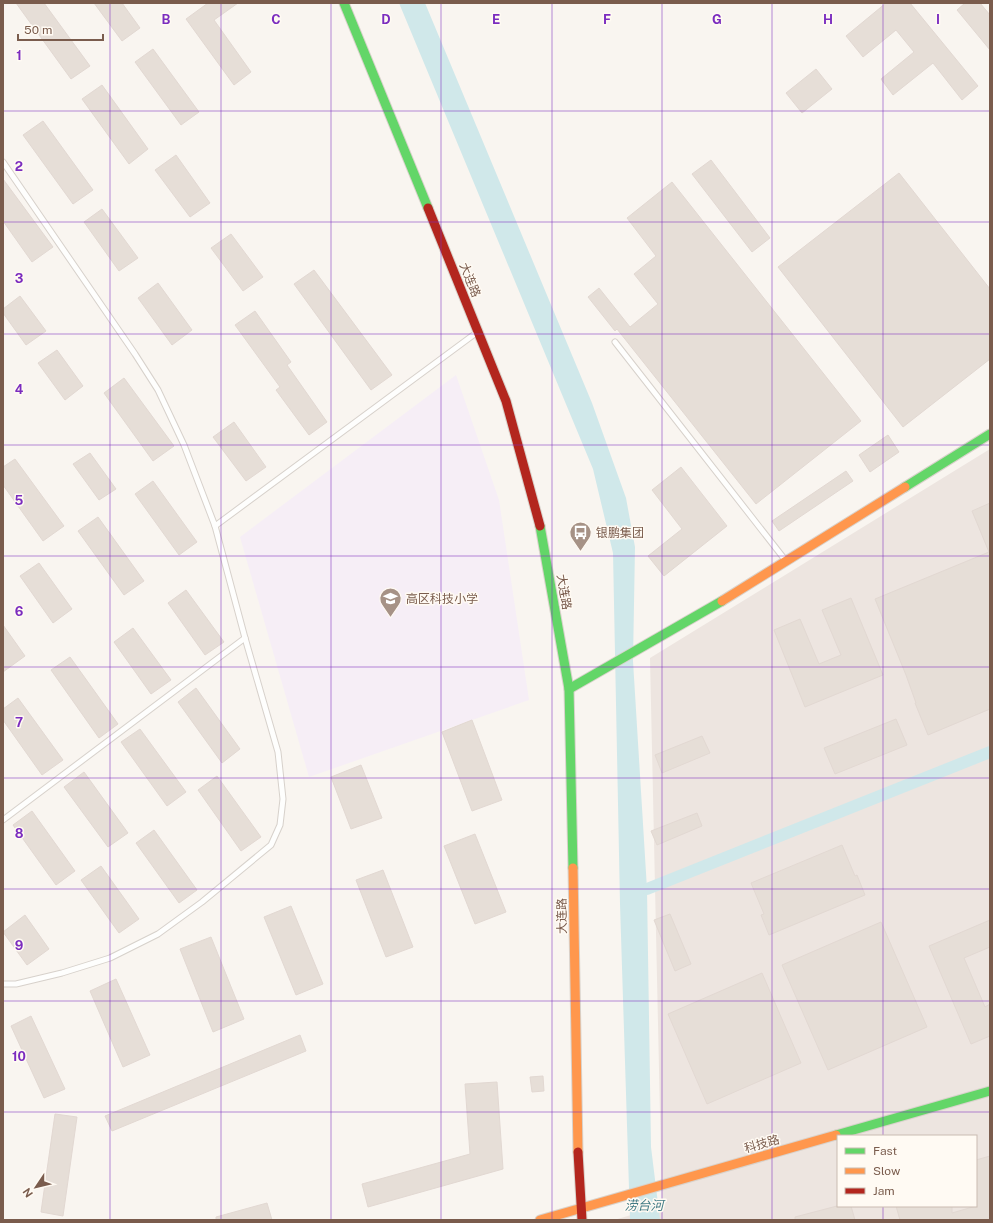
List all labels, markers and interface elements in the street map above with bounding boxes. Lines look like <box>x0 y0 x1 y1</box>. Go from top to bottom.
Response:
text: B <box>162 12 171 27</box>
text: C <box>271 12 281 27</box>
text: D <box>381 12 391 27</box>
text: E <box>492 12 500 27</box>
text: F <box>603 12 611 27</box>
text: G <box>712 12 722 27</box>
text: H <box>823 12 833 27</box>
text: I <box>936 12 940 27</box>
scale bar <box>18 16 103 42</box>
text: 50 m <box>24 23 52 37</box>
text: 1 <box>16 48 22 63</box>
text: 2 <box>15 159 23 174</box>
street label: 大连路 <box>457 261 483 299</box>
text: 3 <box>15 271 24 286</box>
text: 4 <box>15 382 24 397</box>
text: 5 <box>15 493 24 508</box>
bus stop icon: 银鹏集团 <box>568 520 594 553</box>
place label: 银鹏集团 <box>596 526 644 540</box>
street label: 大连路 <box>554 573 574 611</box>
school or university icon: 高区科技小学 <box>377 586 403 619</box>
place label: 高区科技小学 <box>406 592 478 606</box>
text: 6 <box>15 604 24 619</box>
text: 7 <box>15 715 23 730</box>
text: 8 <box>15 826 24 841</box>
street label: 大连路 <box>555 898 569 934</box>
text: 9 <box>15 938 23 953</box>
text: 10 <box>12 1049 26 1064</box>
street label: 科技路 <box>743 1132 781 1156</box>
legend <box>837 1135 977 1207</box>
text: Fast <box>873 1144 898 1158</box>
text: Slow <box>873 1164 901 1178</box>
north arrow <box>16 1167 56 1207</box>
text: Jam <box>873 1184 895 1198</box>
text: N <box>20 1186 35 1200</box>
water label: 涝台河 <box>624 1198 666 1213</box>

